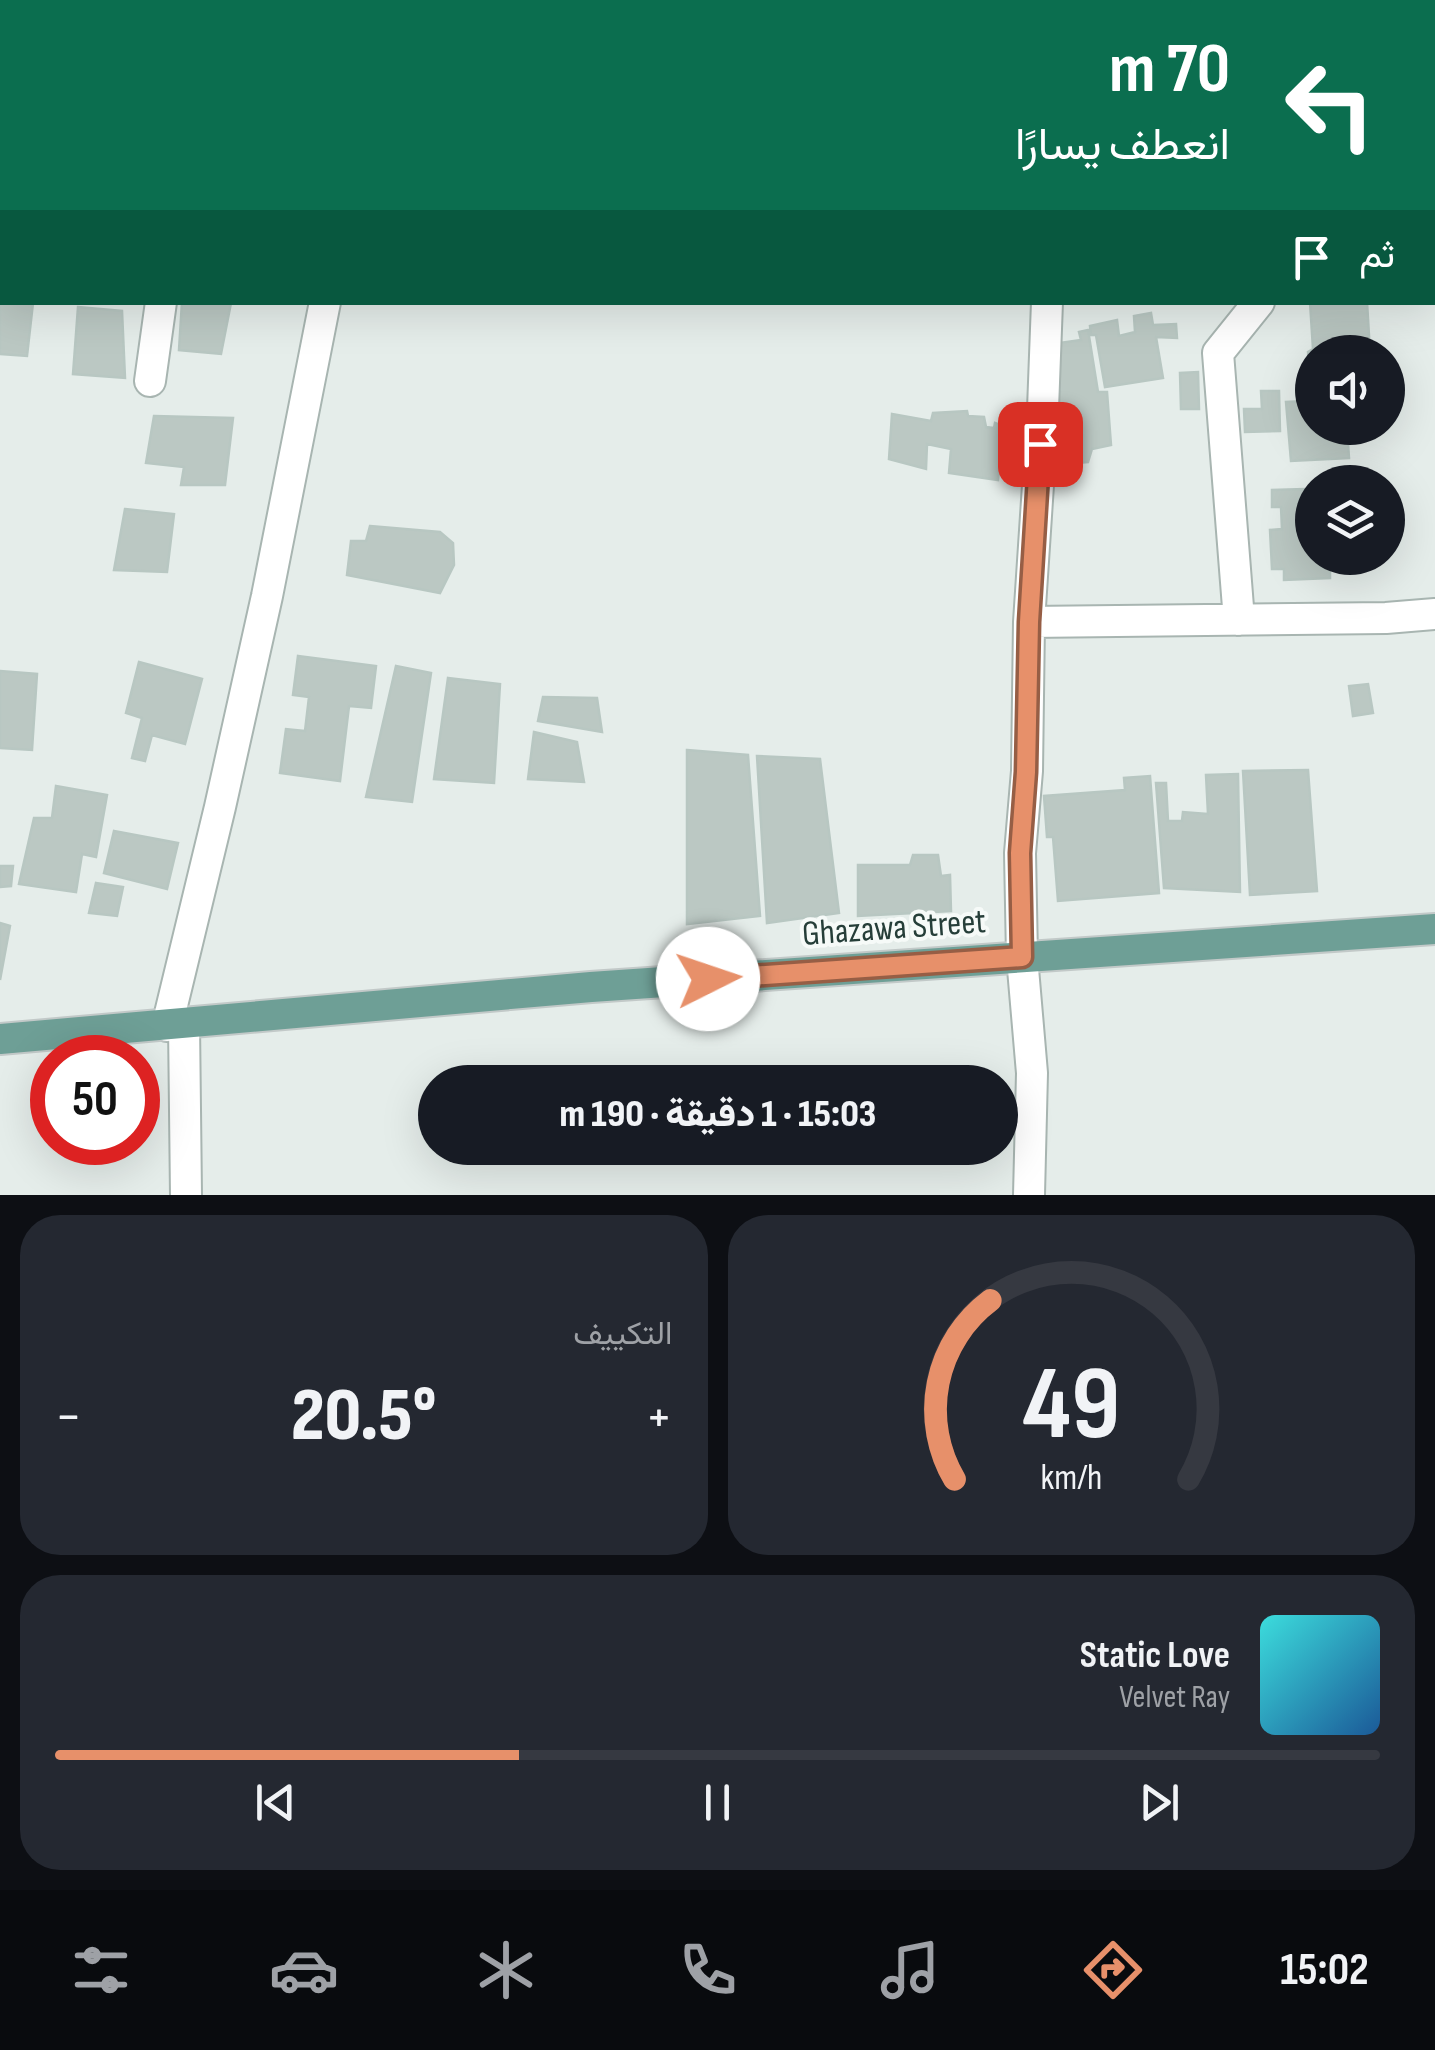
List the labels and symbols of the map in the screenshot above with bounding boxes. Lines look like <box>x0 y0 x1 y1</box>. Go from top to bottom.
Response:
pin <box>998 402 1083 487</box>
street label: Ghazawa Street <box>801 900 987 956</box>
position arrow <box>656 927 760 1031</box>
speed limit sign: 50 <box>30 1035 160 1165</box>

